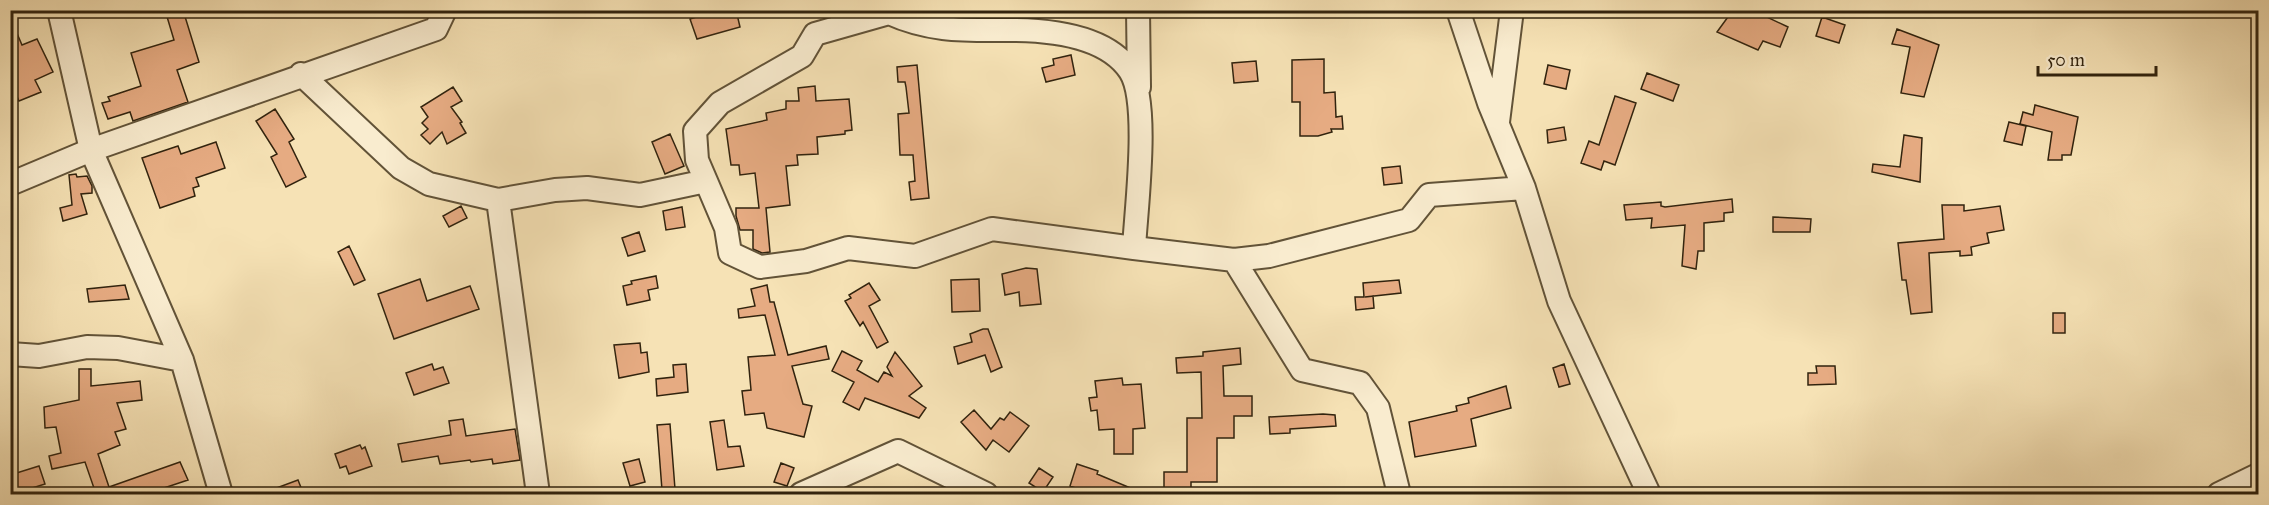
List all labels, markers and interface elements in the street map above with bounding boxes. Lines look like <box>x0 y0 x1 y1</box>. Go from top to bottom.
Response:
scale bar <box>2038 39 2156 77</box>
text: 50 m <box>2047 49 2085 71</box>

